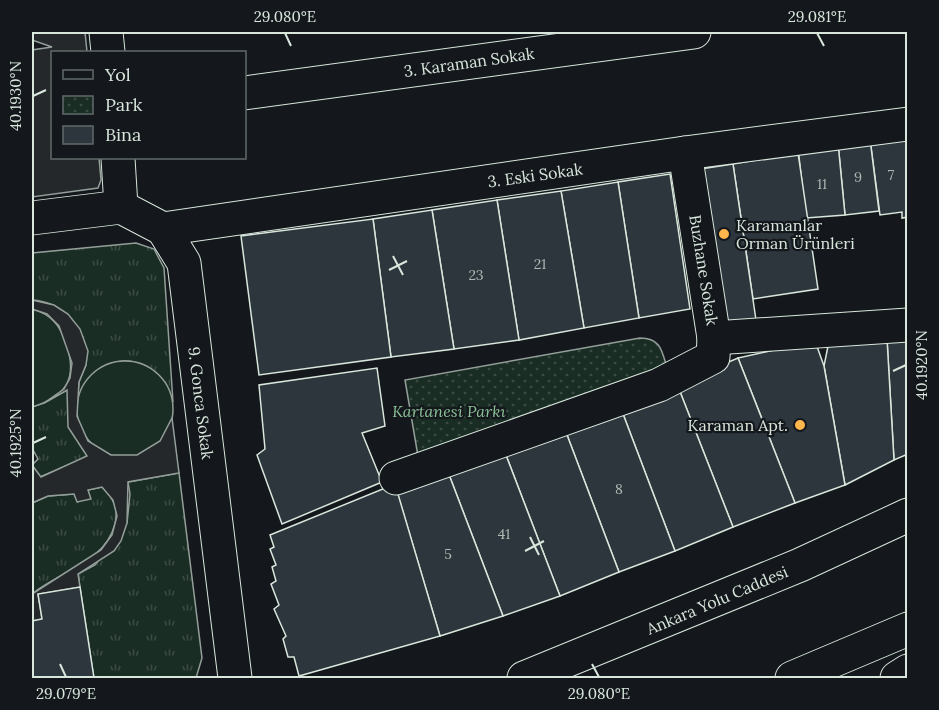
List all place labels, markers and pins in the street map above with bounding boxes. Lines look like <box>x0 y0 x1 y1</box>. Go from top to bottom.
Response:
place label: Karamanlar Orman Ürünleri <box>736 215 855 253</box>
marker: Karamanlar Orman Ürünleri <box>717 227 731 241</box>
place label: Karaman Apt. <box>688 415 788 435</box>
marker: Karaman Apt. <box>793 418 807 432</box>

